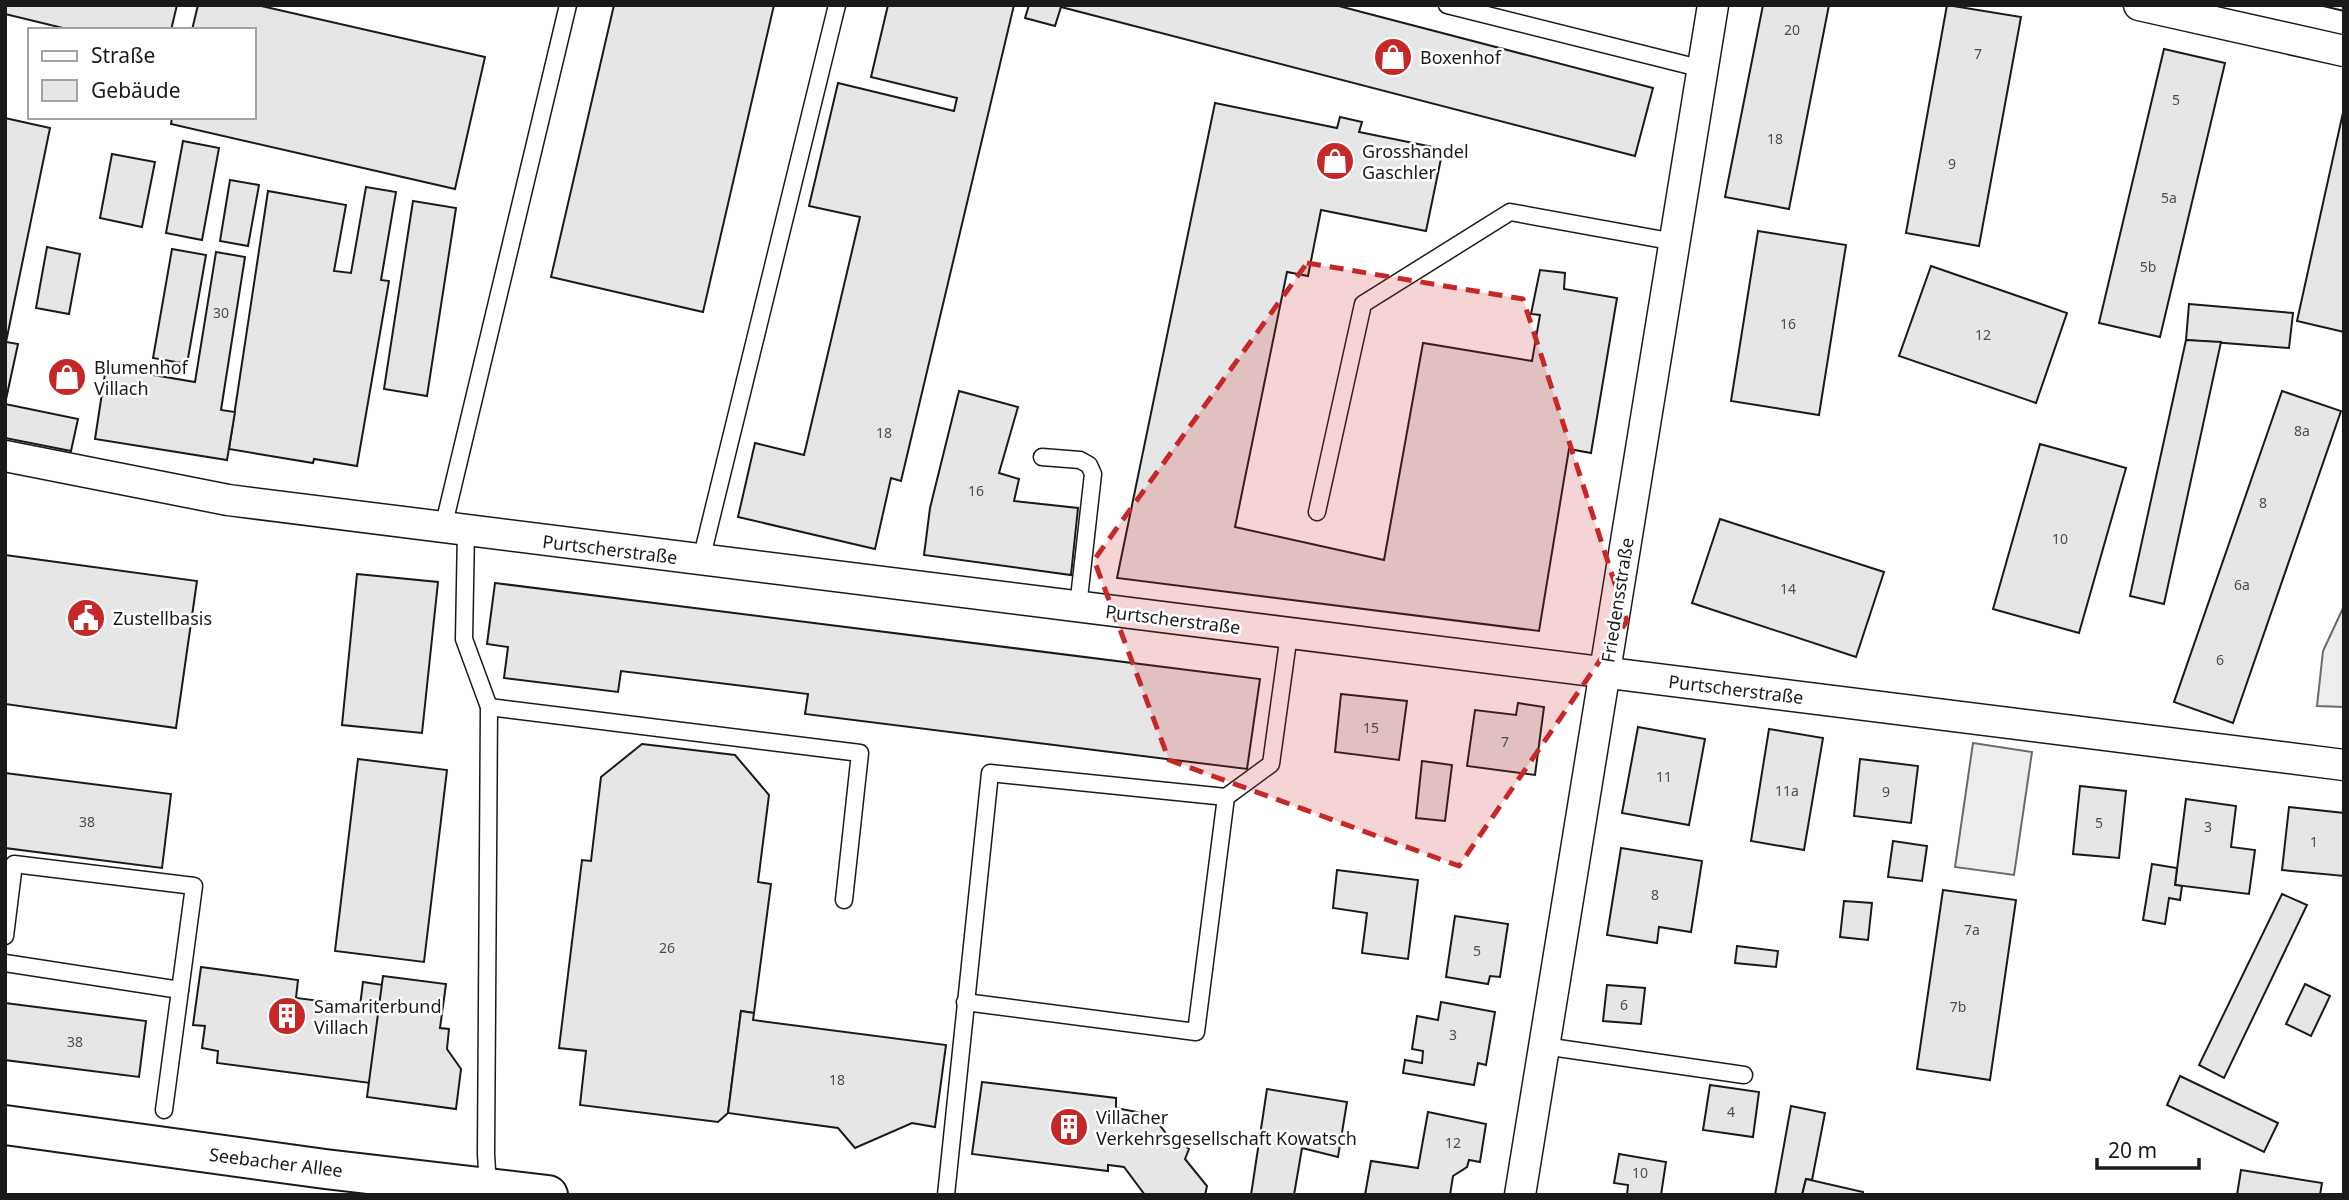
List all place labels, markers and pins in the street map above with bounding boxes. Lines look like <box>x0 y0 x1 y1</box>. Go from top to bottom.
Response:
shop icon: Boxenhof <box>1372 36 1414 78</box>
place label: Boxenhof <box>1420 45 1502 69</box>
place label: Grosshandel Gaschler <box>1362 139 1469 184</box>
shop icon: Grosshandel Gaschler <box>1314 140 1356 182</box>
place label: Blumenhof Villach <box>94 355 189 400</box>
shop icon: Blumenhof Villach <box>46 356 88 398</box>
public building icon: Zustellbasis <box>65 597 107 639</box>
place label: Zustellbasis <box>113 606 212 630</box>
place label: Samariterbund Villach <box>314 994 441 1039</box>
building icon: Samariterbund Villach <box>266 995 308 1037</box>
place label: Villacher Verkehrsgesellschaft Kowatsch <box>1096 1105 1357 1150</box>
building icon: Villacher Verkehrsgesellschaft Kowatsch <box>1048 1106 1090 1148</box>

